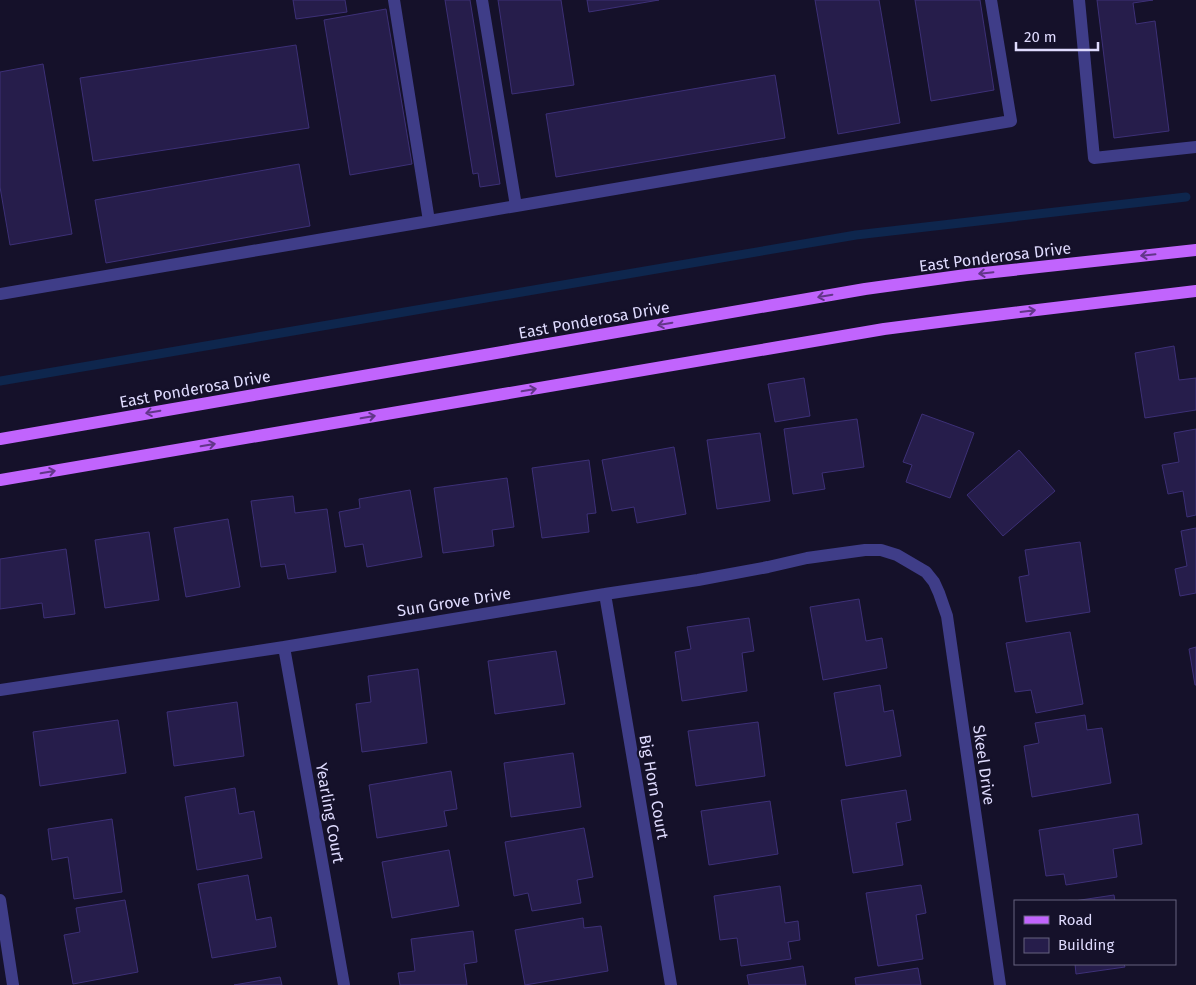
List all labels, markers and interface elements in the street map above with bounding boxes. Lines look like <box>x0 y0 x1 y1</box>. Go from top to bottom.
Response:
scale bar <box>1016 20 1098 52</box>
text: 20 m <box>1024 28 1057 46</box>
street label: East Ponderosa Drive <box>918 238 1072 276</box>
one-way arrow <box>1140 250 1156 260</box>
one-way arrow <box>978 268 994 278</box>
one-way arrow <box>818 292 834 302</box>
street label: East Ponderosa Drive <box>517 297 671 343</box>
one-way arrow <box>1020 306 1036 316</box>
one-way arrow <box>657 319 673 329</box>
street label: East Ponderosa Drive <box>118 366 272 412</box>
one-way arrow <box>520 385 536 395</box>
one-way arrow <box>145 408 161 418</box>
one-way arrow <box>360 412 376 422</box>
one-way arrow <box>200 439 216 449</box>
one-way arrow <box>40 467 56 477</box>
street label: Sun Grove Drive <box>396 584 512 620</box>
street label: Skeel Drive <box>969 724 999 806</box>
street label: Big Horn Court <box>635 733 673 841</box>
street label: Yearling Court <box>312 761 348 865</box>
legend <box>1014 900 1176 965</box>
text: Road <box>1058 911 1093 929</box>
text: Building <box>1058 936 1114 954</box>

